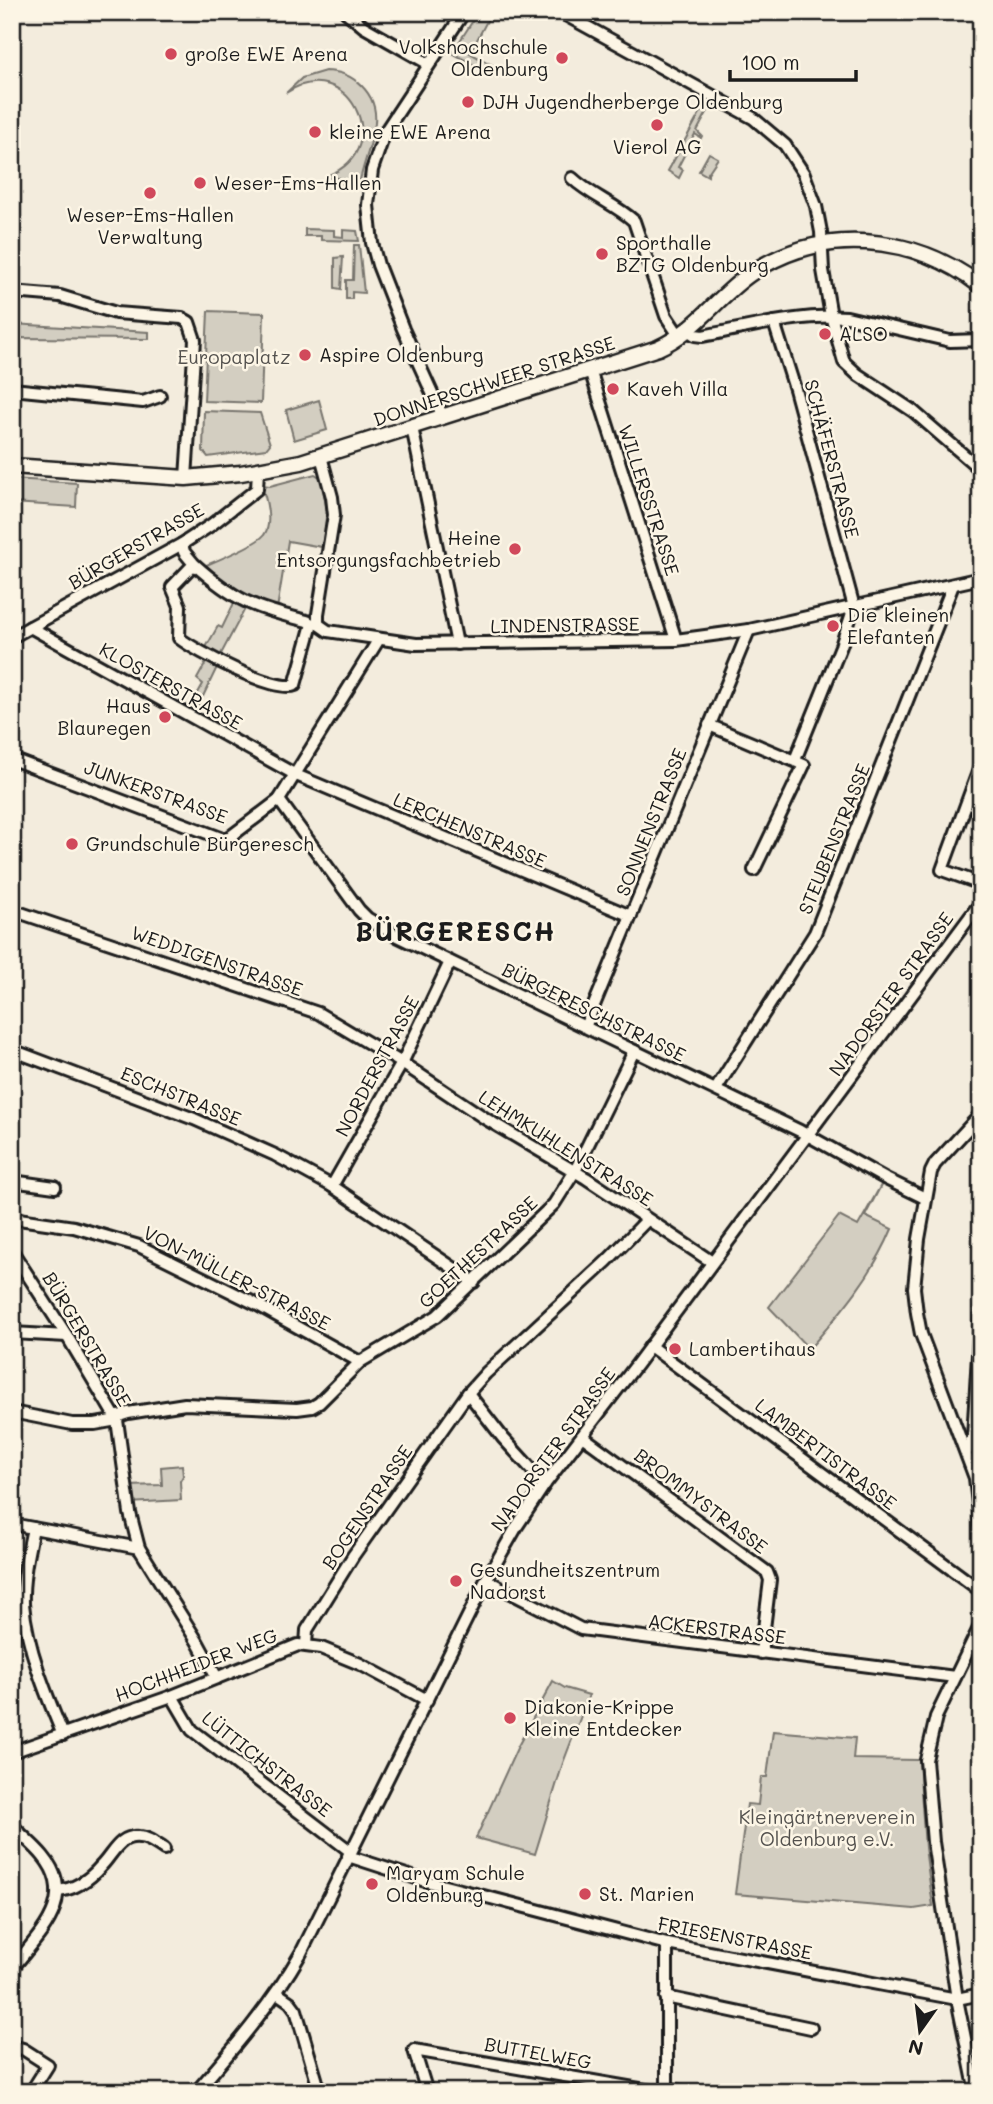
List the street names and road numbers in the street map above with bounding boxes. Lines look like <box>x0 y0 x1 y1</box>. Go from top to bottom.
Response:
street label: DONNERSCHWEER STRASSE <box>370 330 618 431</box>
street label: SCHÄFERSTRASSE <box>799 377 866 541</box>
street label: WILLERSSTRASSE <box>613 421 686 579</box>
street label: BÜRGERSTRASSE <box>63 497 208 595</box>
street label: LINDENSTRASSE <box>490 611 640 638</box>
street label: KLOSTERSTRASSE <box>95 636 247 735</box>
street label: SONNENSTRASSE <box>609 744 692 900</box>
street label: JUNKERSTRASSE <box>81 754 231 829</box>
street label: STEUBENSTRASSE <box>792 760 875 918</box>
street label: LERCHENSTRASSE <box>390 786 551 873</box>
street label: NADORSTER STRASSE <box>823 907 959 1081</box>
street label: WEDDIGENSTRASSE <box>128 919 306 1002</box>
street label: BÜRGERESCHSTRASSE <box>498 956 690 1067</box>
street label: NORDERSTRASSE <box>329 991 424 1141</box>
street label: ESCHSTRASSE <box>117 1060 245 1131</box>
street label: LEHMKUHLENSTRASSE <box>474 1084 658 1212</box>
street label: GOETHESTRASSE <box>413 1190 543 1313</box>
street label: VON-MÜLLER-STRASSE <box>139 1219 335 1336</box>
street label: BÜRGERSTRASSE <box>37 1267 138 1411</box>
street label: NADORSTER STRASSE <box>485 1362 621 1536</box>
street label: LAMBERTISTRASSE <box>751 1392 902 1515</box>
street label: BOGENSTRASSE <box>316 1440 417 1574</box>
street label: BROMMYSTRASSE <box>630 1442 773 1559</box>
street label: ACKERSTRASSE <box>647 1608 788 1649</box>
street label: HOCHHEIDER WEG <box>111 1622 281 1707</box>
street label: LÜTTICHSTRASSE <box>197 1705 337 1822</box>
street label: FRIESENSTRASSE <box>656 1910 814 1965</box>
street label: BUTTELWEG <box>483 2031 594 2074</box>

